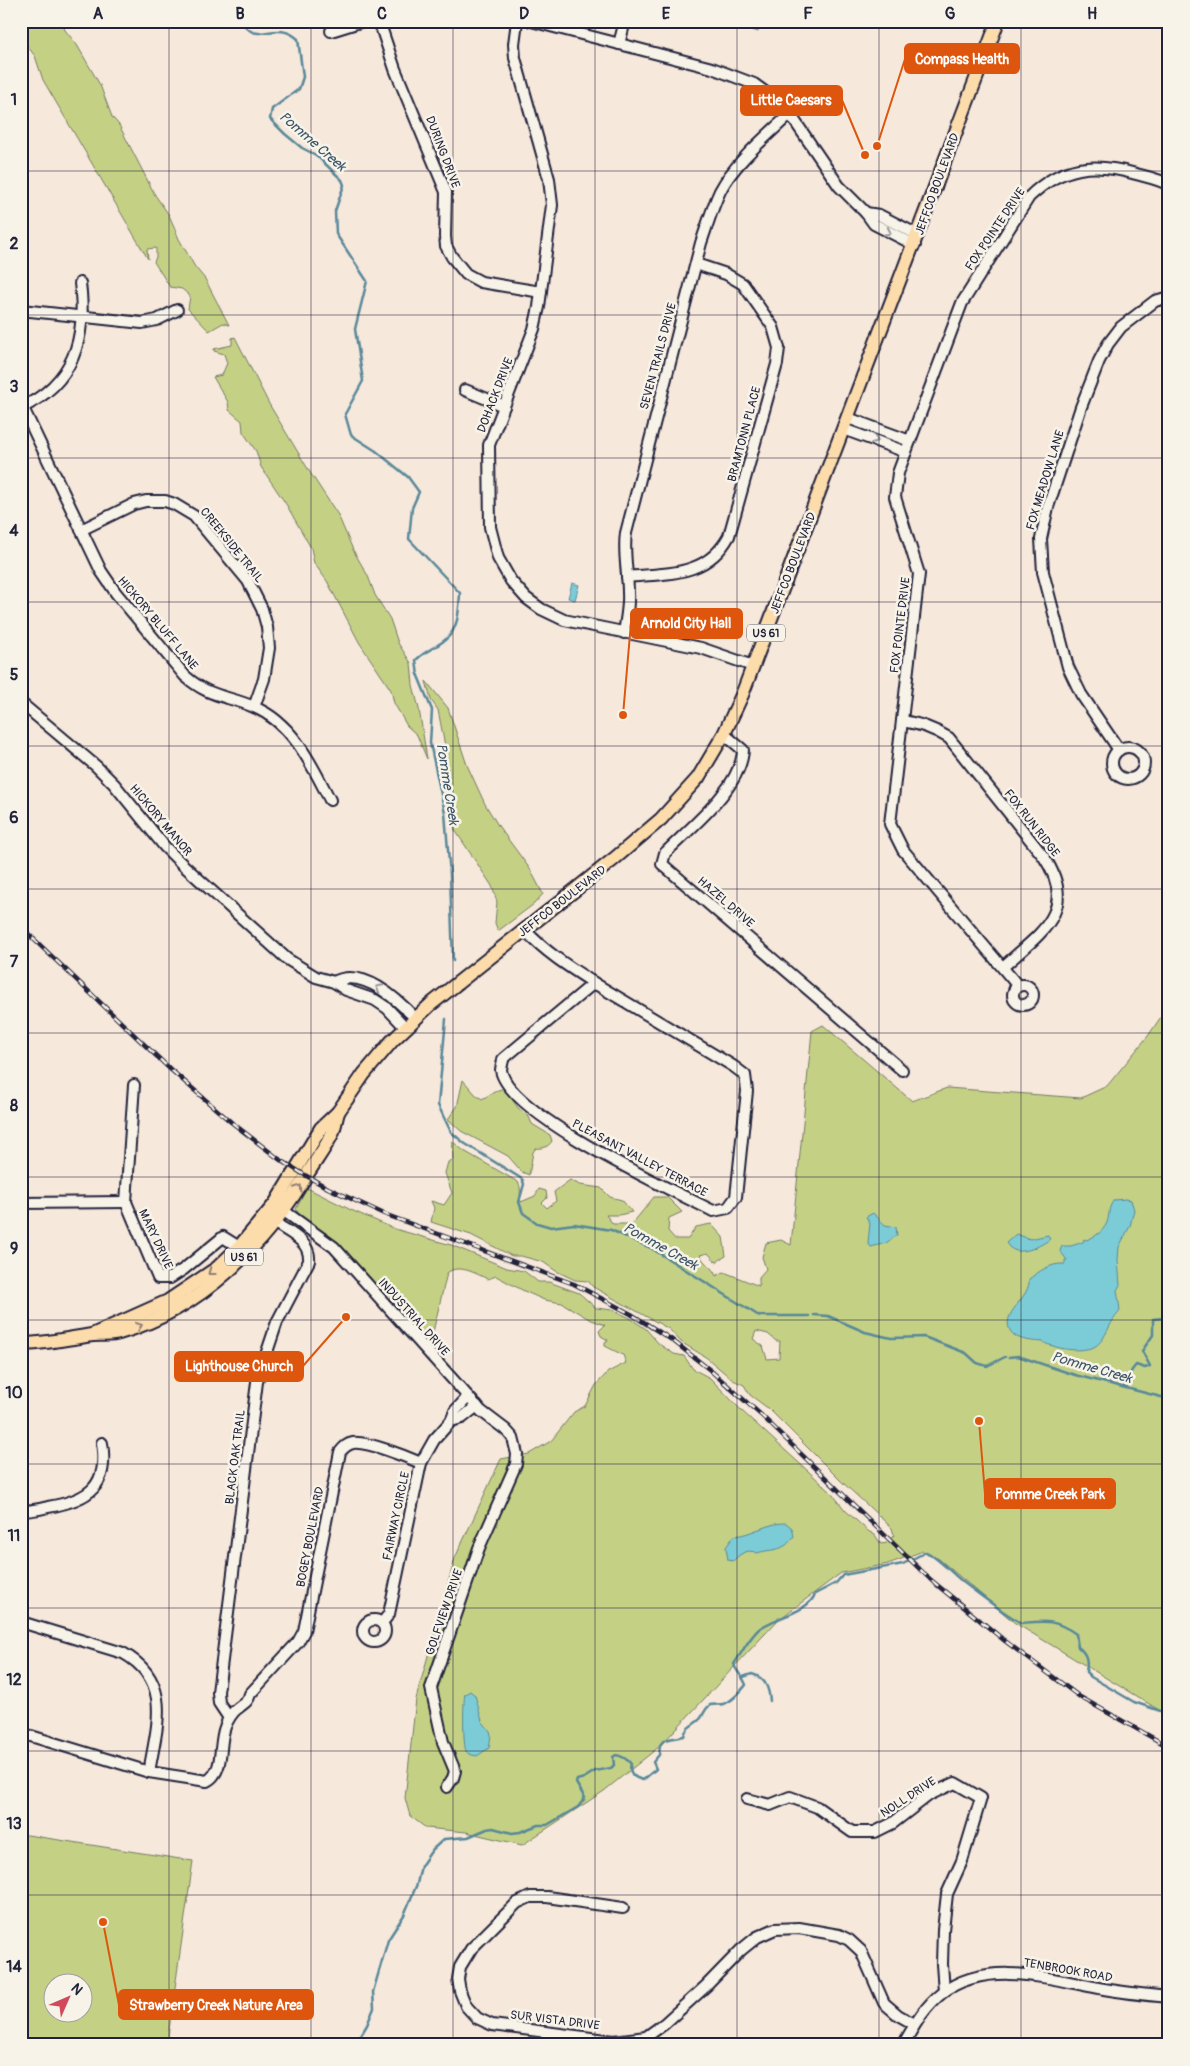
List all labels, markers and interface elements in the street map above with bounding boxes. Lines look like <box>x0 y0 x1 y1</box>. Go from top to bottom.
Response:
text: A <box>93 4 104 24</box>
text: B <box>235 4 245 24</box>
text: C <box>377 4 387 24</box>
text: D <box>519 4 529 24</box>
text: E <box>662 4 671 24</box>
text: F <box>803 4 813 24</box>
text: G <box>945 4 956 24</box>
text: H <box>1087 4 1097 24</box>
callout: Compass Health <box>905 44 1019 73</box>
text: Compass Health <box>915 51 1009 68</box>
callout: Little Caesars <box>741 86 842 115</box>
text: 1 <box>11 90 17 110</box>
text: Little Caesars <box>750 92 832 109</box>
water label: Pomme Creek <box>276 108 350 176</box>
street label: DURING DRIVE <box>422 114 463 190</box>
street label: JEFFCO BOULEVARD <box>912 131 963 237</box>
street label: FOX POINTE DRIVE <box>962 185 1029 274</box>
one-way arrow <box>882 226 891 236</box>
text: 2 <box>10 234 19 254</box>
street label: SEVEN TRAILS DRIVE <box>637 301 680 411</box>
street label: DOHACK DRIVE <box>474 356 517 435</box>
text: 3 <box>10 377 19 397</box>
street label: BRAMTONN PLACE <box>725 385 764 483</box>
street label: FOX MEADOW LANE <box>1023 428 1068 532</box>
one-way arrow <box>870 434 878 444</box>
street label: CREEKSIDE TRAIL <box>197 505 267 586</box>
street label: JEFFCO BOULEVARD <box>767 510 820 616</box>
text: 4 <box>9 521 19 541</box>
street label: HICKORY BLUFF LANE <box>114 574 201 673</box>
street label: FOX POINTE DRIVE <box>887 576 914 674</box>
callout: Arnold City Hall <box>631 609 742 638</box>
text: Arnold City Hall <box>641 615 731 632</box>
road number: US 61 <box>747 624 785 641</box>
text: 5 <box>10 665 19 685</box>
water label: Pomme Creek <box>433 742 463 827</box>
street label: HICKORY MANOR <box>126 781 195 859</box>
street label: FOX RUN RIDGE <box>1000 786 1063 860</box>
text: 6 <box>9 808 19 828</box>
street label: JEFFCO BOULEVARD <box>515 862 610 940</box>
street label: HAZEL DRIVE <box>694 874 757 931</box>
text: 7 <box>10 952 19 972</box>
one-way arrow <box>375 984 384 994</box>
text: 8 <box>10 1096 18 1116</box>
street label: PLEASANT VALLEY TERRACE <box>569 1116 710 1201</box>
one-way arrow <box>293 1184 302 1193</box>
street label: MARY DRIVE <box>135 1207 176 1271</box>
water label: Pomme Creek <box>620 1219 702 1274</box>
text: 9 <box>10 1239 18 1259</box>
road number: US 61 <box>225 1248 263 1266</box>
one-way arrow <box>207 1266 217 1275</box>
street label: INDUSTRIAL DRIVE <box>375 1275 452 1359</box>
one-way arrow <box>134 1322 143 1332</box>
water label: Pomme Creek <box>1050 1348 1135 1387</box>
callout: Lighthouse Church <box>175 1352 303 1381</box>
text: Lighthouse Church <box>185 1358 293 1375</box>
text: 10 <box>5 1383 23 1403</box>
street label: BLACK OAK TRAIL <box>222 1409 249 1505</box>
street label: FAIRWAY CIRCLE <box>380 1470 413 1562</box>
callout: Pomme Creek Park <box>985 1479 1115 1508</box>
street label: BOGEY BOULEVARD <box>293 1485 328 1589</box>
text: Pomme Creek Park <box>995 1486 1105 1503</box>
text: 11 <box>8 1526 20 1546</box>
street label: GOLFVIEW DRIVE <box>423 1567 466 1657</box>
text: 12 <box>6 1670 22 1690</box>
street label: NOLL DRIVE <box>878 1774 939 1821</box>
text: 13 <box>6 1814 22 1834</box>
street label: TENBROOK ROAD <box>1022 1955 1114 1986</box>
text: 14 <box>6 1957 22 1977</box>
north arrow <box>42 1974 92 2024</box>
text: N <box>67 1980 86 1999</box>
callout: Strawberry Creek Nature Area <box>119 1990 313 2019</box>
text: Strawberry Creek Nature Area <box>129 1997 303 2014</box>
street label: SUR VISTA DRIVE <box>509 2008 601 2033</box>

